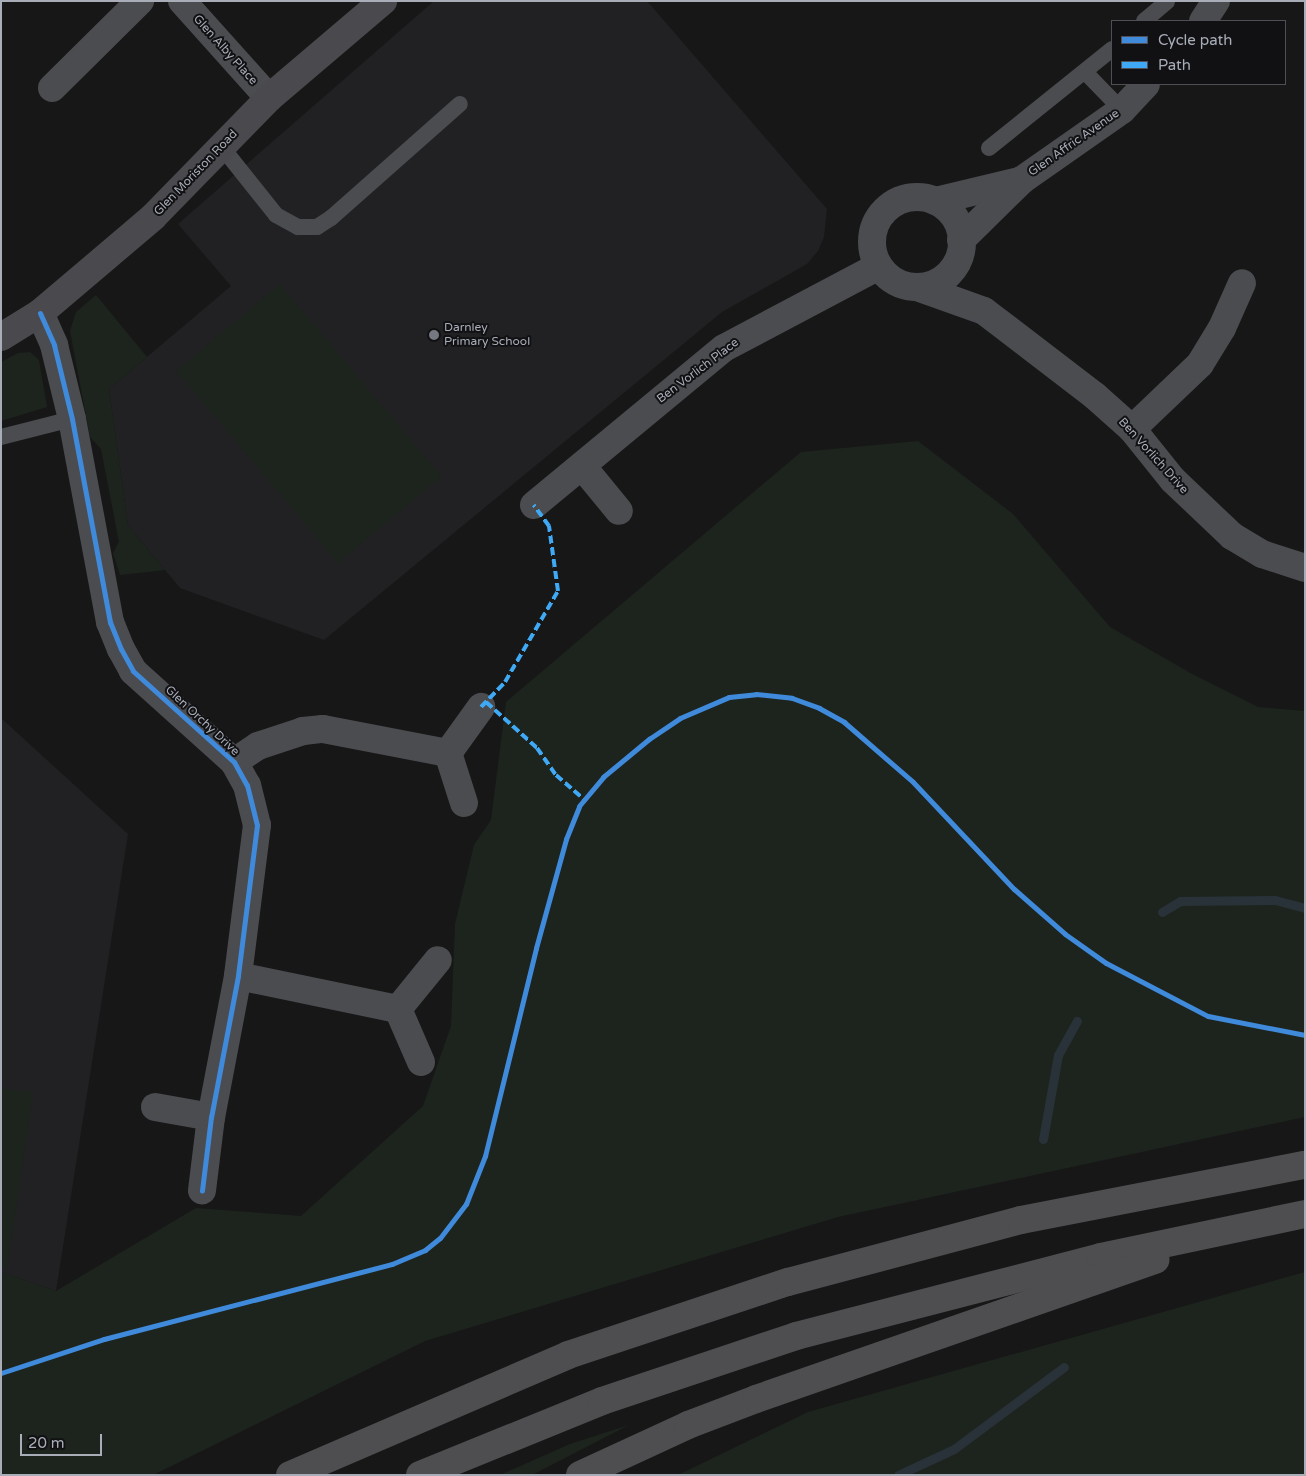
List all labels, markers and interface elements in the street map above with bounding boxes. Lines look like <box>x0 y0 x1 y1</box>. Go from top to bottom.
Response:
street label: Glen Alby Place <box>190 12 260 88</box>
legend <box>1111 20 1286 85</box>
text: Cycle path <box>1158 31 1232 49</box>
text: Path <box>1158 56 1191 74</box>
street label: Glen Affric Avenue <box>1026 106 1122 180</box>
street label: Glen Moriston Road <box>151 127 241 219</box>
place label: Darnley Primary School <box>444 321 530 349</box>
marker: Darnley Primary School <box>428 329 440 341</box>
street label: Ben Vorlich Place <box>654 336 742 406</box>
street label: Ben Vorlich Drive <box>1115 415 1191 497</box>
street label: Glen Orchy Drive <box>162 683 242 759</box>
scale bar <box>22 1424 105 1456</box>
text: 20 m <box>28 1434 65 1452</box>

